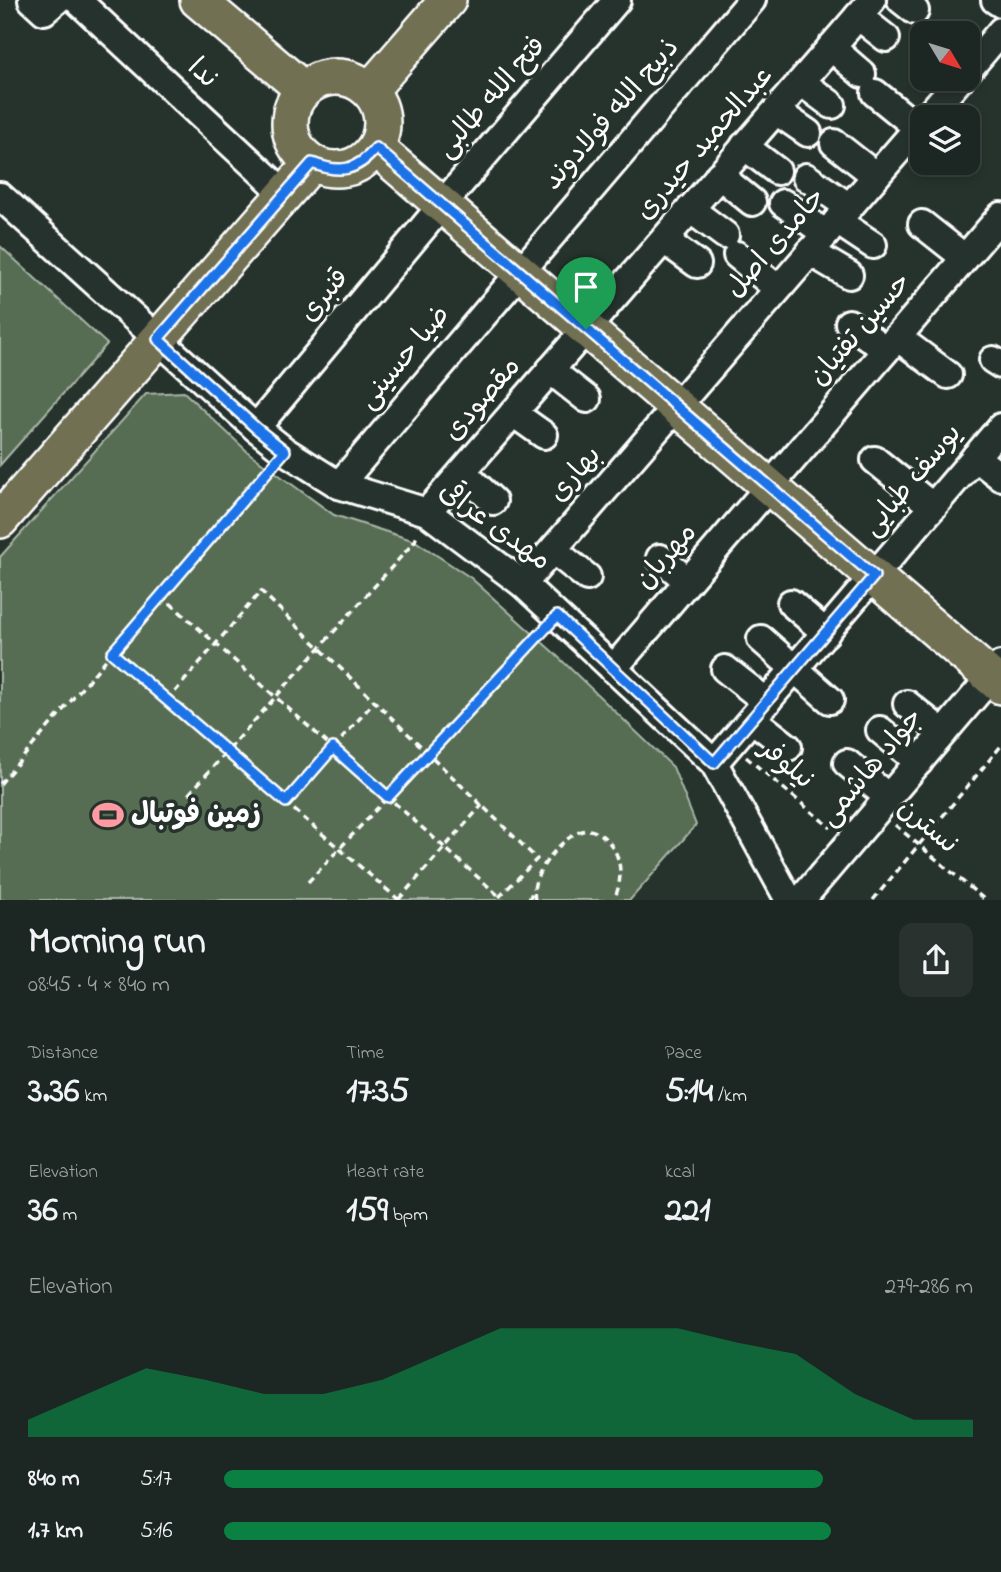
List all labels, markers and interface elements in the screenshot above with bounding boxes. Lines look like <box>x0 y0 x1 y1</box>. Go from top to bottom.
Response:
north arrow <box>910 21 980 91</box>
map controls <box>910 21 980 175</box>
street label: فتح الله طالبی <box>427 28 557 168</box>
street label: ذبیح الله فولادوند <box>534 30 690 200</box>
street label: ندا <box>177 49 227 99</box>
street label: عبدالحمید حیدری <box>626 58 784 230</box>
button: layers <box>910 105 980 175</box>
street label: حامدی اصل <box>716 180 836 308</box>
pin <box>556 257 616 329</box>
street label: قنبری <box>290 260 360 332</box>
street label: حسین تفتیان <box>800 264 922 396</box>
icon: arrive <box>567 268 605 306</box>
street label: ضیا حسینی <box>349 297 461 419</box>
street label: مقصودی <box>434 348 532 452</box>
street label: یوسف طبایی <box>853 416 973 546</box>
street label: بهاری <box>540 437 612 513</box>
street label: مهدی عراقی <box>429 472 559 582</box>
street label: مهربان <box>626 514 708 600</box>
street label: جواد هاشمی <box>810 700 934 836</box>
street label: نیلوفر <box>748 728 822 800</box>
street label: نسترن <box>887 789 967 865</box>
place label: زمین فوتبال <box>131 795 261 836</box>
sports icon: زمین فوتبال <box>91 798 125 832</box>
text: Morning run <box>28 915 206 971</box>
button: share <box>899 923 973 997</box>
text: 08:45 · 4 × 840 m <box>28 969 170 1002</box>
text: Distance <box>28 1040 98 1067</box>
text: Time <box>346 1040 384 1067</box>
text: Pace <box>665 1040 702 1067</box>
text: 3.36 <box>28 1067 79 1118</box>
text: 17:35 <box>346 1067 409 1118</box>
text: 5:14 <box>665 1067 713 1118</box>
text: km <box>79 1083 107 1110</box>
text: /km <box>713 1083 747 1110</box>
text: Elevation <box>28 1159 98 1186</box>
text: Heart rate <box>346 1159 424 1186</box>
text: kcal <box>665 1159 695 1186</box>
text: 36 <box>28 1186 58 1237</box>
text: 159 <box>346 1186 388 1237</box>
text: 221 <box>665 1186 711 1237</box>
text: m <box>58 1202 77 1229</box>
text: bpm <box>388 1202 428 1229</box>
text: Elevation <box>28 1271 113 1304</box>
text: 279–286 m <box>885 1271 973 1304</box>
text: 840 m <box>28 1463 80 1496</box>
text: 5:17 <box>140 1463 172 1496</box>
text: 1.7 km <box>28 1515 83 1548</box>
text: 5:16 <box>140 1515 173 1548</box>

